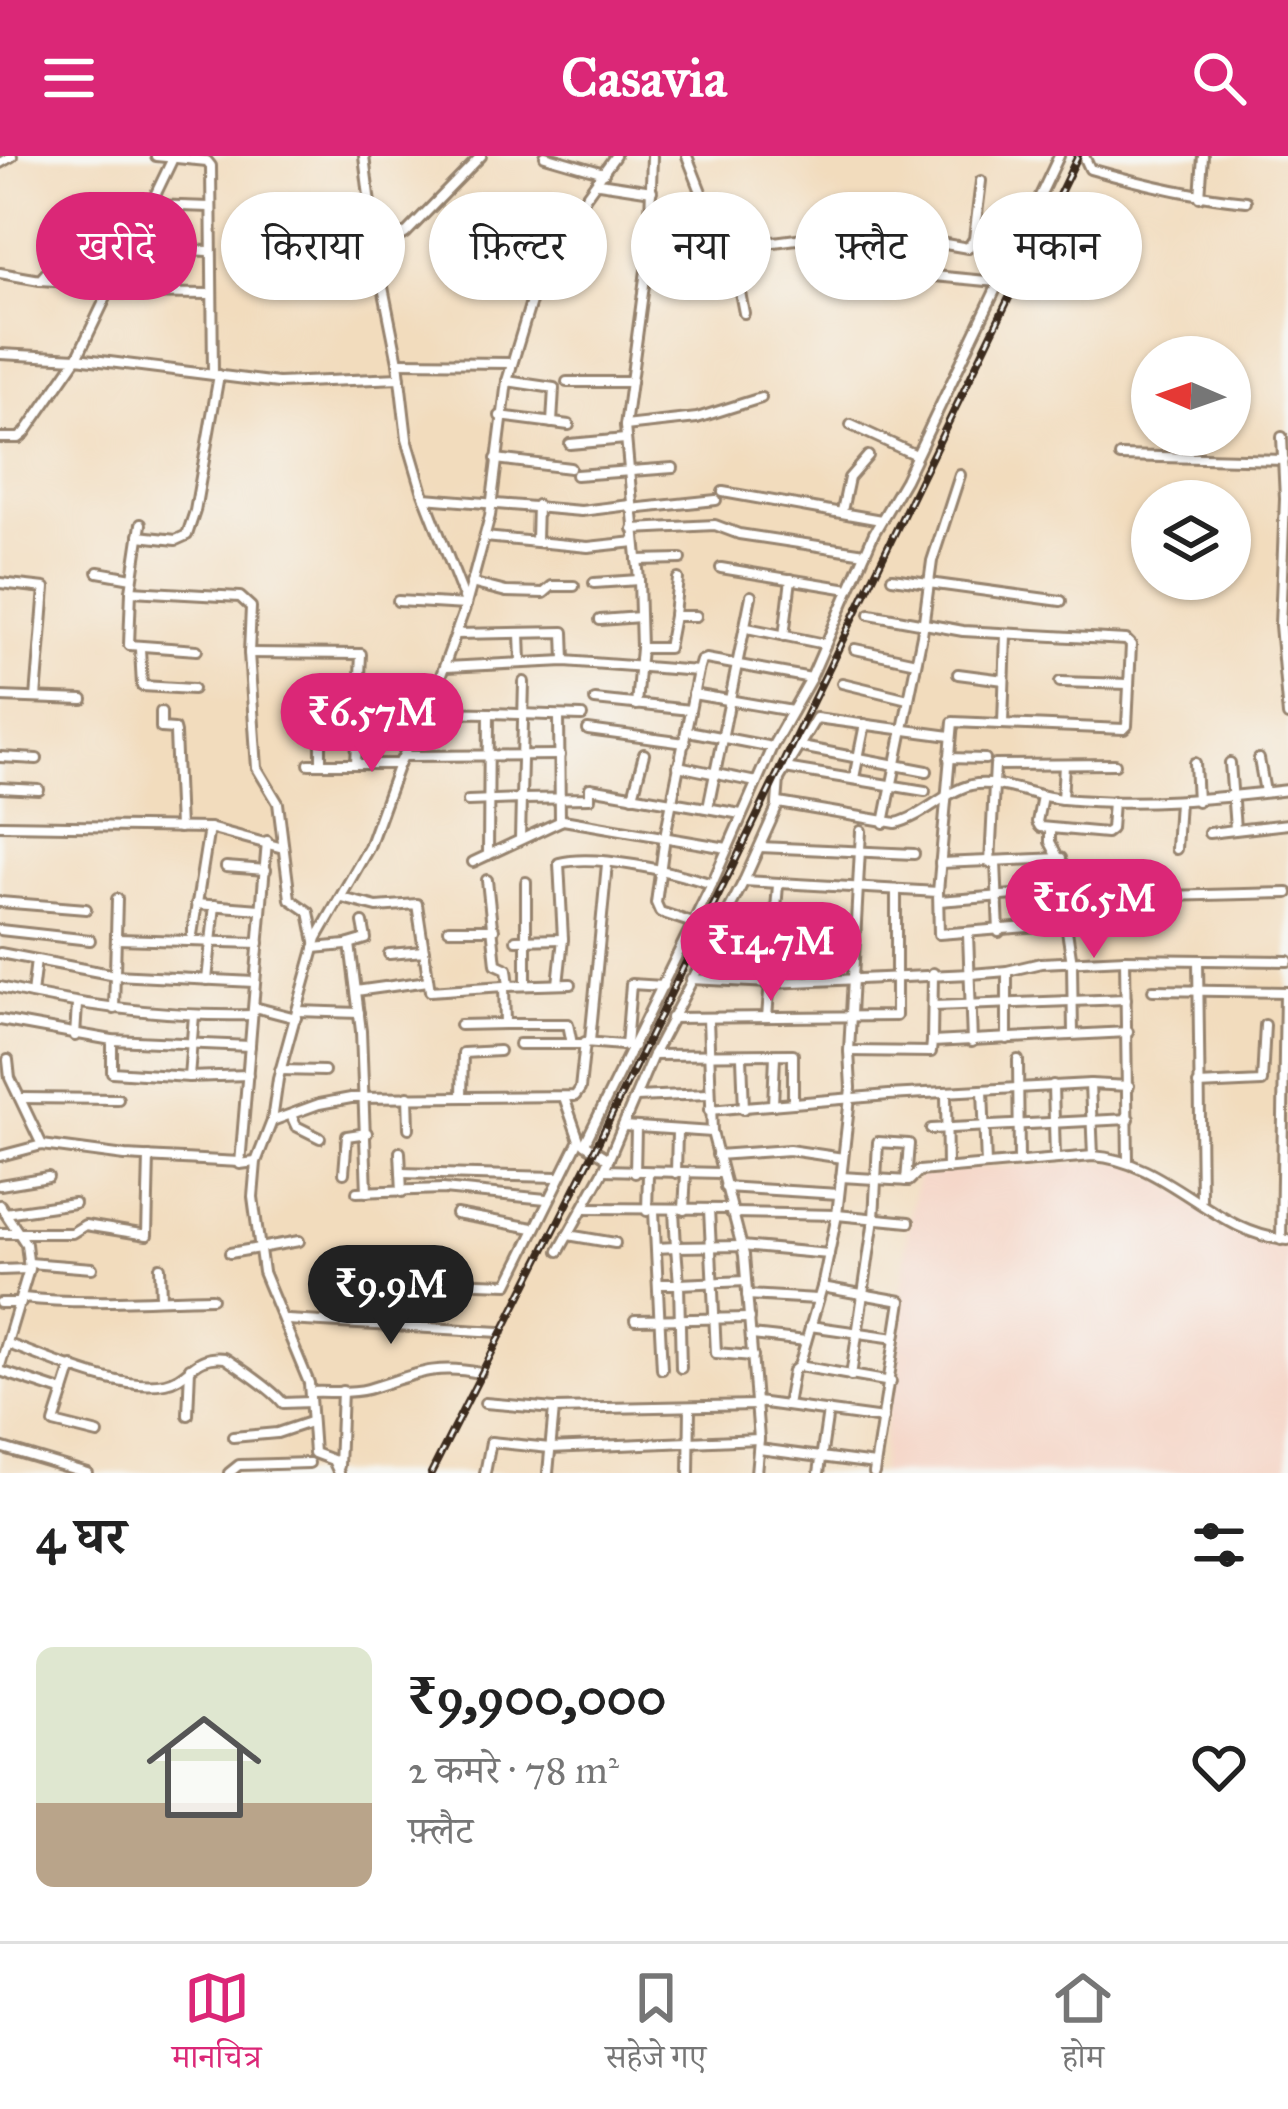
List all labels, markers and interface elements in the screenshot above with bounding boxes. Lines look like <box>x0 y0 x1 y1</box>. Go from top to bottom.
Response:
icon: menu <box>36 45 102 111</box>
text: Casavia <box>561 45 727 111</box>
icon: search <box>1186 45 1252 111</box>
chip: खरीदें <box>36 192 197 300</box>
chip: किराया <box>221 192 405 300</box>
chip: फ़िल्टर <box>429 192 607 300</box>
chip: नया <box>631 192 771 300</box>
chip: फ़्लैट <box>795 192 949 300</box>
chip: मकान <box>973 192 1142 300</box>
north arrow <box>1131 336 1251 456</box>
map controls <box>1131 336 1251 600</box>
button: layers <box>1131 480 1251 600</box>
pin: ₹6.57M <box>274 673 470 775</box>
text: ₹6.57M <box>308 688 436 736</box>
pin: ₹16.5M <box>996 859 1192 961</box>
text: ₹16.5M <box>1032 874 1156 922</box>
pin: ₹14.7M <box>673 902 869 1004</box>
text: ₹14.7M <box>708 917 834 965</box>
pin: ₹9.9M <box>307 1245 475 1347</box>
text: ₹9.9M <box>335 1260 447 1308</box>
text: 4 घर <box>36 1505 126 1567</box>
icon: filters <box>1186 1512 1252 1578</box>
text: ₹9,900,000 <box>408 1666 666 1728</box>
icon: home <box>132 1695 276 1839</box>
icon: heart <box>1186 1734 1252 1800</box>
text: 2 कमरे · 78 m² <box>408 1746 619 1794</box>
text: फ़्लैट <box>408 1807 473 1855</box>
tab: मानचित्र <box>172 1965 261 2089</box>
tab: सहेजे गए <box>605 1965 706 2089</box>
tab: होम <box>1050 1965 1116 2089</box>

